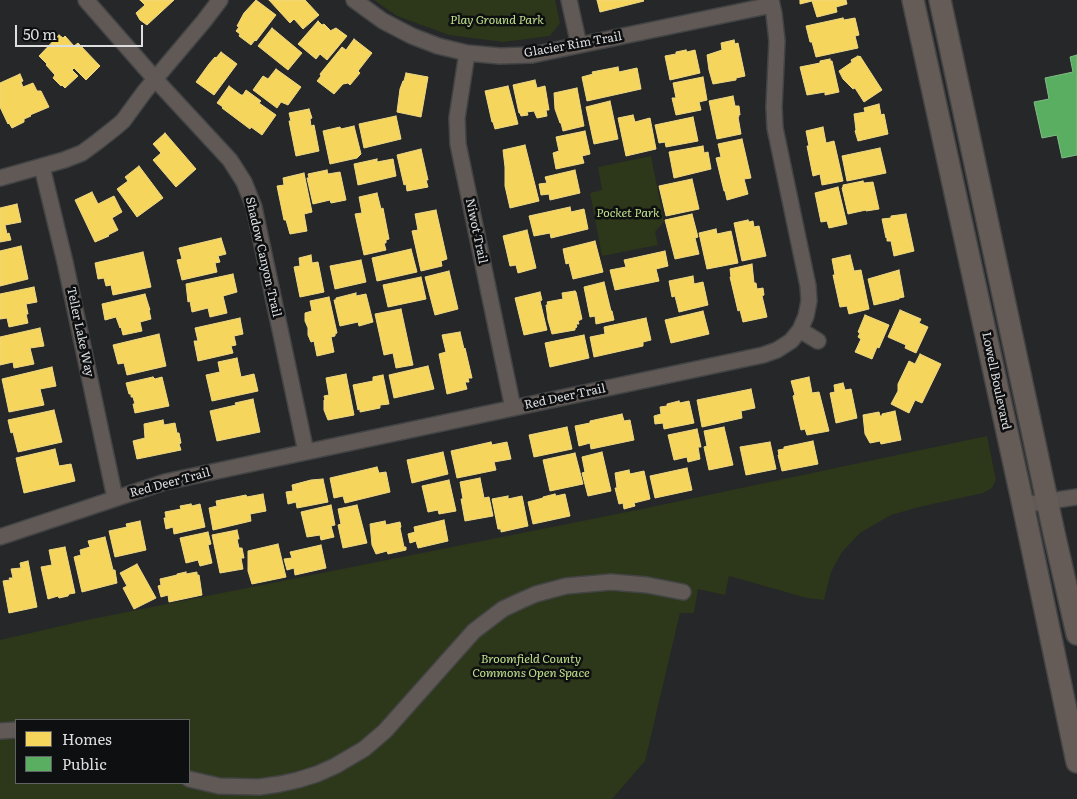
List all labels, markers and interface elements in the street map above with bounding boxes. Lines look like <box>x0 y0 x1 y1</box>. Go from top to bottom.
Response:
park label: Play Ground Park <box>450 13 544 27</box>
scale bar <box>18 15 145 47</box>
text: 50 m <box>23 22 57 45</box>
street label: Glacier Rim Trail <box>523 29 623 61</box>
street label: Shadow Canyon Trail <box>242 196 284 318</box>
street label: Niwot Trail <box>462 197 490 265</box>
park label: Pocket Park <box>596 206 660 220</box>
street label: Teller Lake Way <box>63 286 97 378</box>
street label: Lowell Boulevard <box>979 331 1013 431</box>
street label: Red Deer Trail <box>523 381 607 413</box>
street label: Red Deer Trail <box>128 465 212 501</box>
park label: Broomfield County Commons Open Space <box>472 652 590 680</box>
legend <box>15 719 190 784</box>
text: Homes <box>62 727 112 750</box>
text: Public <box>62 752 107 775</box>

